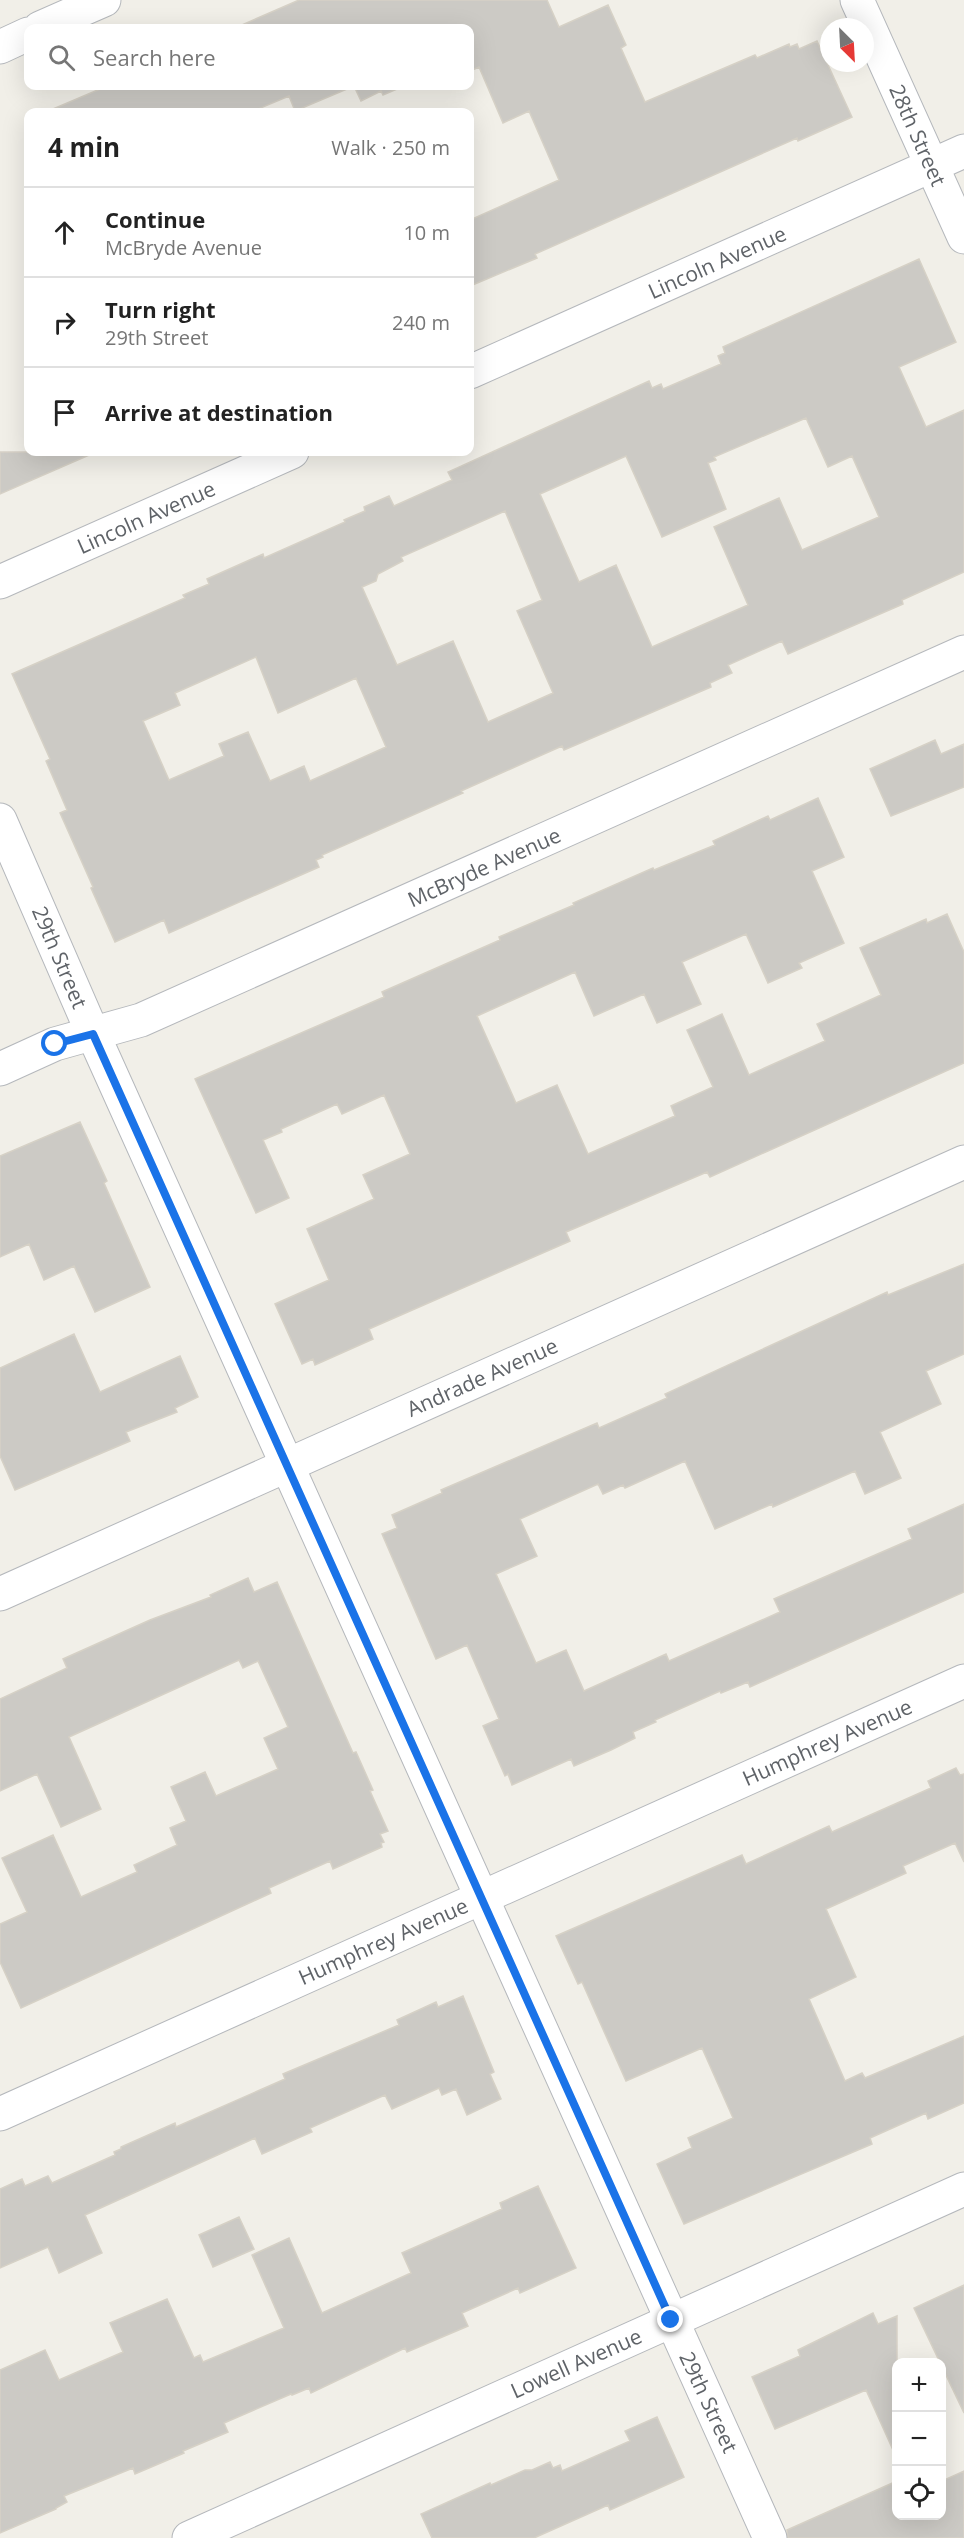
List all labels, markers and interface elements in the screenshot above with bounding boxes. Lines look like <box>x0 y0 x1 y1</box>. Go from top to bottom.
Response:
north arrow <box>820 18 874 72</box>
search box <box>24 24 474 90</box>
icon: search <box>45 41 78 74</box>
text: Search here <box>93 42 216 72</box>
street label: 28th Street <box>883 80 953 190</box>
text: 4 min <box>48 129 120 165</box>
text: Walk · 250 m <box>331 134 450 161</box>
text: Continue <box>105 204 205 234</box>
icon: ahead <box>48 216 81 249</box>
text: 10 m <box>403 219 450 246</box>
street label: Lincoln Avenue <box>643 219 791 305</box>
text: McBryde Avenue <box>105 234 262 261</box>
text: Turn right <box>105 294 216 324</box>
icon: right <box>48 306 81 339</box>
text: 240 m <box>392 309 450 336</box>
text: 29th Street <box>105 324 208 351</box>
icon: arrive <box>48 396 81 429</box>
text: Arrive at destination <box>105 397 333 427</box>
street label: Lincoln Avenue <box>72 474 220 560</box>
street label: McBryde Avenue <box>403 821 565 913</box>
street label: 29th Street <box>26 902 94 1012</box>
route start <box>41 1030 67 1056</box>
street label: Andrade Avenue <box>402 1331 562 1423</box>
street label: Humphrey Avenue <box>738 1692 916 1792</box>
street label: Humphrey Avenue <box>294 1891 472 1991</box>
route end <box>657 2306 683 2332</box>
street label: Lowell Avenue <box>506 2322 646 2404</box>
street label: 29th Street <box>673 2347 745 2457</box>
map controls <box>892 2358 946 2520</box>
button: + <box>892 2358 946 2412</box>
button: − <box>892 2412 946 2466</box>
button: locate <box>892 2466 946 2520</box>

